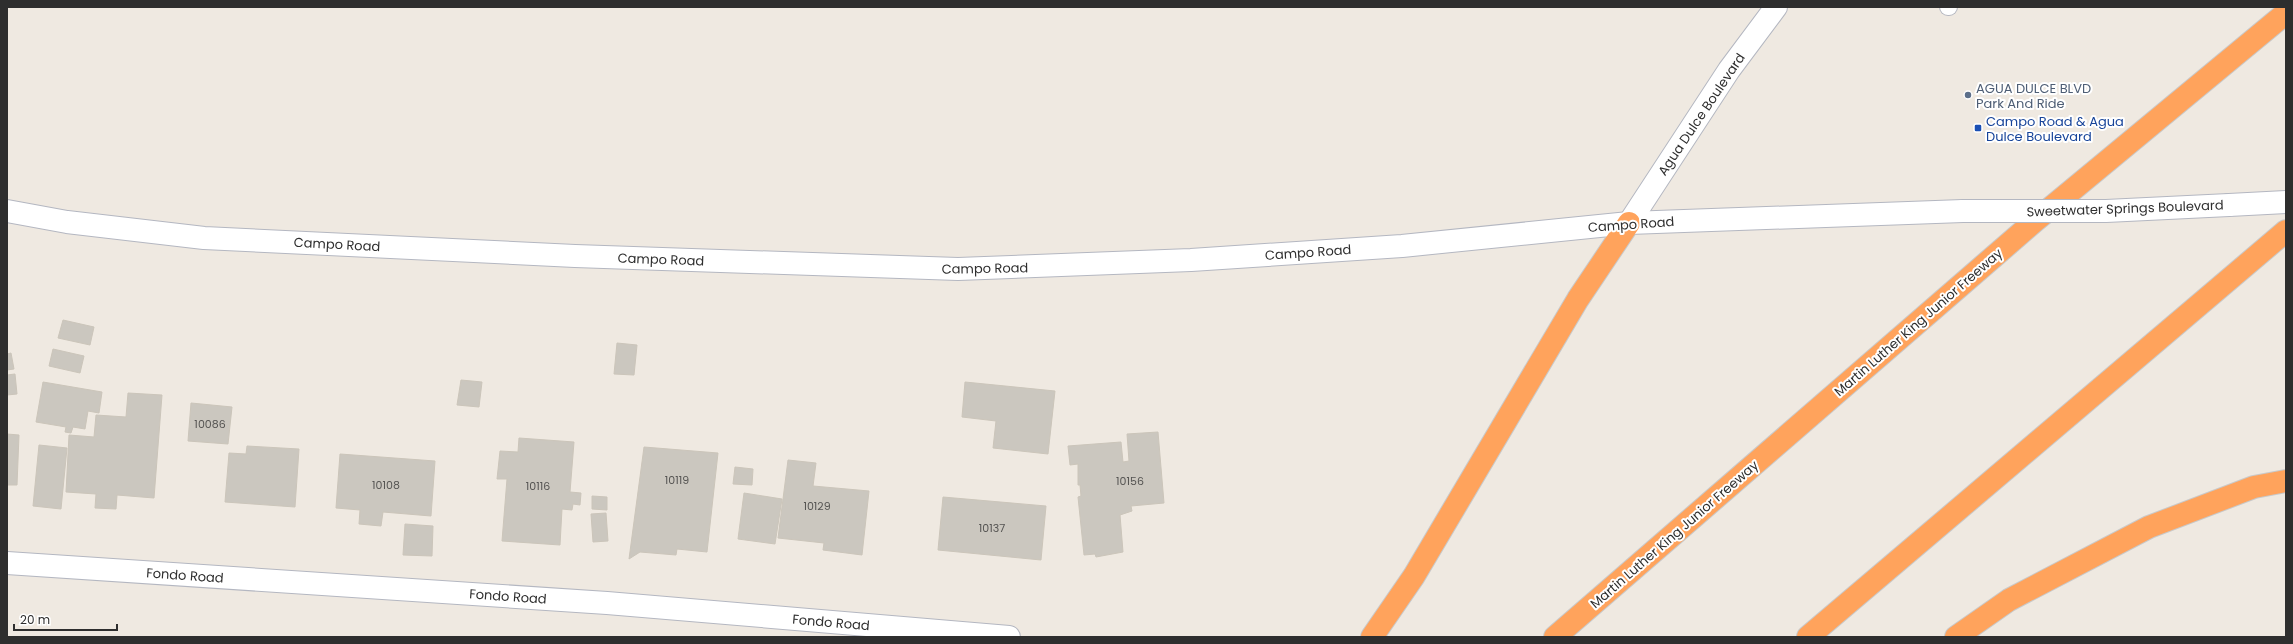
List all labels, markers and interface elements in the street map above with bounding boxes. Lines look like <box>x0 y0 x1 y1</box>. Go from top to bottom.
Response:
street label: Agua Dulce Boulevard <box>1653 49 1750 179</box>
place label: AGUA DULCE BLVD Park And Ride <box>1976 79 2091 113</box>
marker: AGUA DULCE BLVD Park And Ride <box>1963 90 1973 100</box>
place label: Campo Road & Agua Dulce Boulevard <box>1986 112 2124 146</box>
marker: Campo Road & Agua Dulce Boulevard <box>1973 123 1983 133</box>
street label: Sweetwater Springs Boulevard <box>2026 196 2224 221</box>
street label: Campo Road <box>1587 212 1675 237</box>
street label: Campo Road <box>293 233 381 256</box>
street label: Campo Road <box>1264 240 1352 265</box>
street label: Martin Luther King Junior Freeway <box>1830 244 2007 401</box>
street label: Campo Road <box>617 248 705 271</box>
street label: Campo Road <box>942 258 1028 279</box>
house number: 10086 <box>194 416 226 432</box>
street label: Martin Luther King Junior Freeway <box>1586 456 1763 613</box>
house number: 10119 <box>665 472 689 488</box>
house number: 10156 <box>1116 473 1144 489</box>
house number: 10108 <box>372 477 400 493</box>
house number: 10116 <box>526 478 550 494</box>
house number: 10129 <box>803 498 831 514</box>
house number: 10137 <box>979 520 1005 536</box>
street label: Fondo Road <box>146 563 224 588</box>
street label: Fondo Road <box>469 584 547 609</box>
scale bar <box>14 606 117 632</box>
street label: Fondo Road <box>791 610 870 635</box>
text: 20 m <box>20 611 50 628</box>

